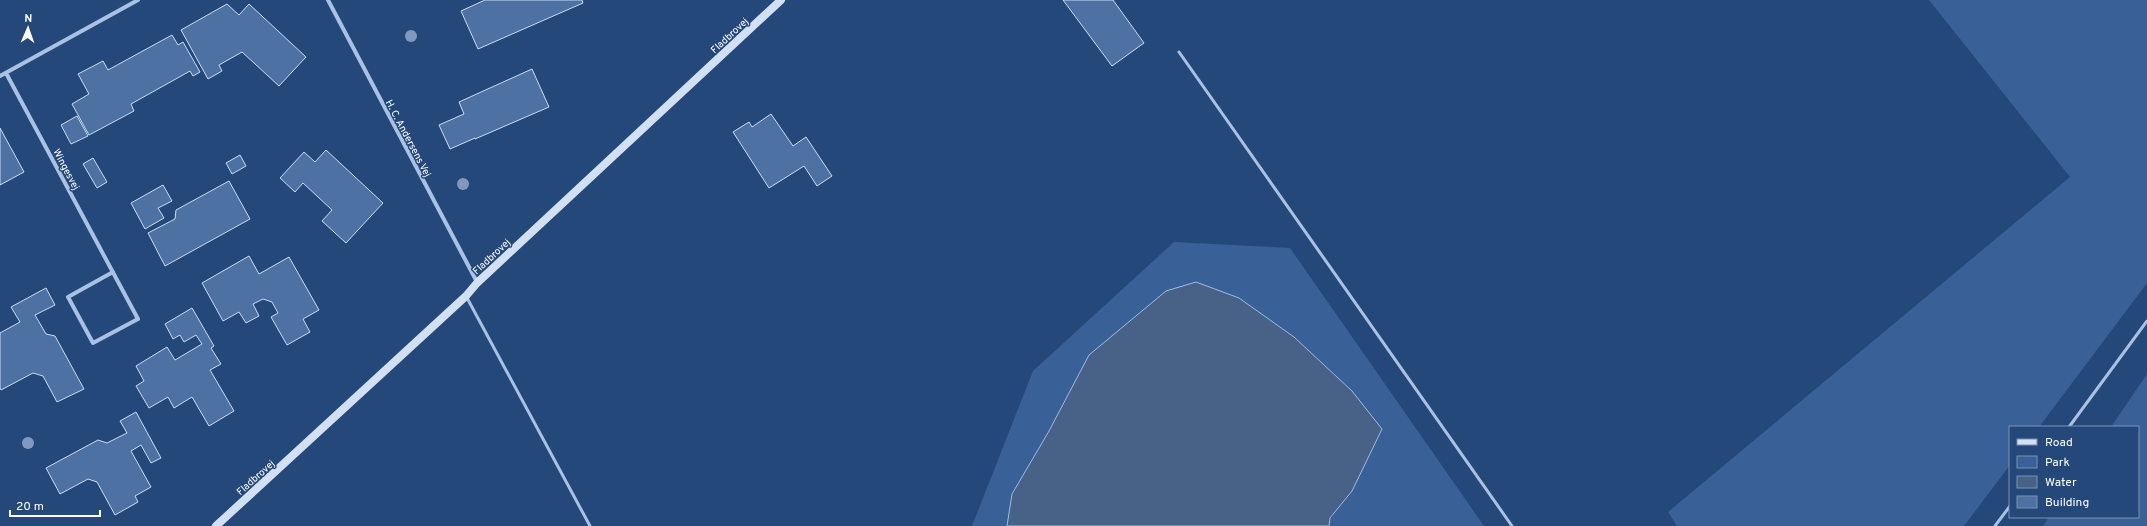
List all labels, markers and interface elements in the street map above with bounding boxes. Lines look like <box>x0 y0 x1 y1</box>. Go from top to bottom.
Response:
north arrow <box>8 8 48 48</box>
text: N <box>24 12 33 26</box>
street label: Fladbrovej <box>708 15 752 57</box>
street label: H. C. Andersens Vej <box>382 98 434 180</box>
street label: Wingesvej <box>49 147 82 193</box>
street label: Fladbrovej <box>470 236 514 278</box>
legend <box>2009 426 2139 518</box>
text: Road <box>2045 435 2073 451</box>
text: Park <box>2045 455 2070 471</box>
street label: Fladbrovej <box>234 458 278 499</box>
text: Water <box>2045 475 2077 491</box>
scale bar <box>10 492 100 518</box>
text: Building <box>2045 495 2089 511</box>
text: 20 m <box>16 499 44 515</box>

